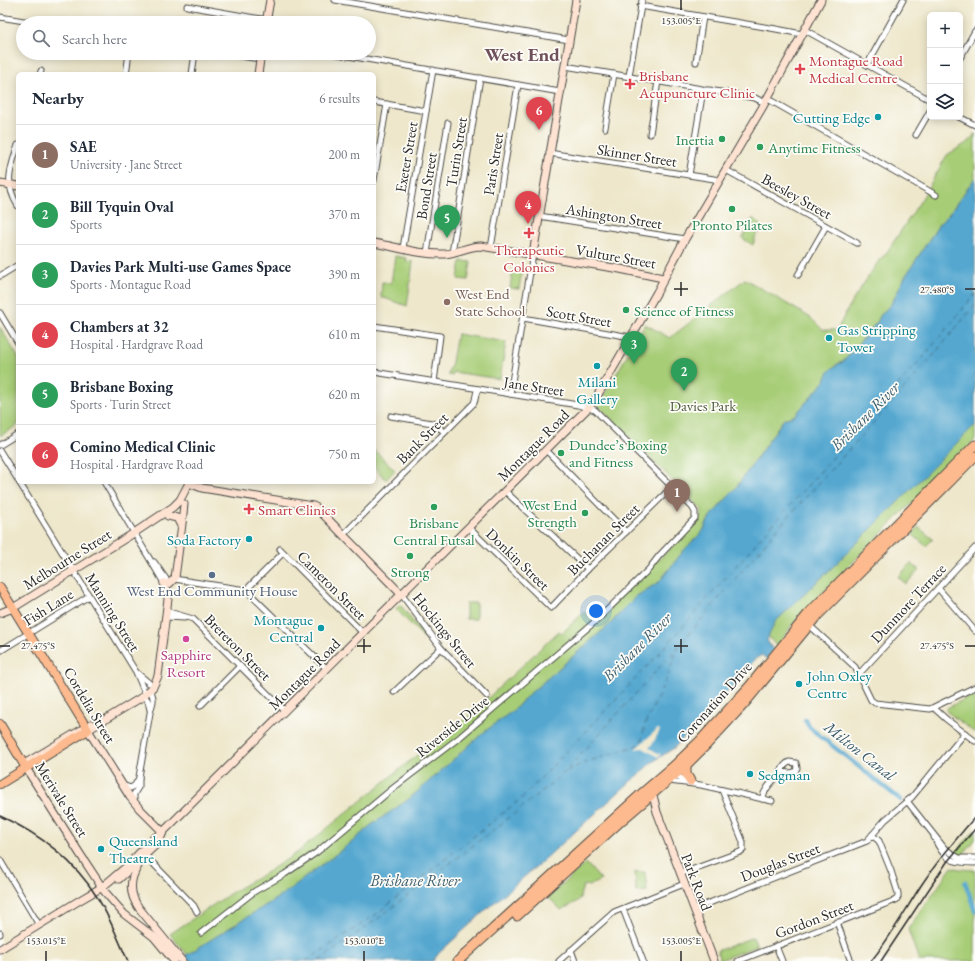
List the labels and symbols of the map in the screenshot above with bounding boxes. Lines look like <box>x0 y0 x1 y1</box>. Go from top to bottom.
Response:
text: 153.005°E <box>661 14 701 27</box>
district label: West End <box>484 42 560 67</box>
place label: Montague Road Medical Centre <box>809 51 903 87</box>
marker: Montague Road Medical Centre <box>794 63 806 75</box>
place label: Brisbane Acupuncture Clinic <box>638 66 755 102</box>
marker: Brisbane Acupuncture Clinic <box>624 78 636 90</box>
pin: 6 <box>526 97 552 130</box>
place label: Cutting Edge <box>793 108 870 127</box>
marker: Cutting Edge <box>873 112 883 122</box>
street label: Turin Street <box>441 115 471 188</box>
street label: Exeter Street <box>390 120 422 194</box>
place label: Inertia <box>676 130 714 149</box>
street label: Paris Street <box>479 131 507 197</box>
marker: Inertia <box>717 134 727 144</box>
place label: Anytime Fitness <box>767 138 861 157</box>
street label: Skinner Street <box>596 139 678 171</box>
marker: Anytime Fitness <box>755 142 765 152</box>
street label: Bond Street <box>411 151 441 221</box>
street label: Beesley Street <box>759 169 836 223</box>
pin: 4 <box>515 191 541 224</box>
street label: Ashington Street <box>564 199 664 233</box>
marker: Pronto Pilates <box>727 204 737 214</box>
pin: 5 <box>434 205 460 238</box>
place label: Pronto Pilates <box>692 215 773 234</box>
marker: Therapeutic Colonics <box>523 227 535 239</box>
place label: Therapeutic Colonics <box>494 240 564 276</box>
street label: Vulture Street <box>574 240 658 272</box>
text: 27.480°S <box>920 283 954 296</box>
place label: West End State School <box>455 284 526 320</box>
marker: West End State School <box>442 297 452 307</box>
street label: Scott Street <box>545 301 613 331</box>
place label: Science of Fitness <box>634 301 734 320</box>
marker: Science of Fitness <box>621 305 631 315</box>
place label: Gas Stripping Tower <box>837 320 916 356</box>
pin: 3 <box>621 331 647 364</box>
marker: Gas Stripping Tower <box>824 333 834 343</box>
pin: 2 <box>671 358 697 391</box>
marker: Milani Gallery <box>592 361 602 371</box>
street label: Jane Street <box>501 372 566 400</box>
place label: Milani Gallery <box>576 372 618 408</box>
water label: Brisbane River <box>825 376 905 456</box>
park label: Davies Park <box>670 396 737 415</box>
street label: Montague Road <box>493 405 573 485</box>
street label: Bank Street <box>392 408 452 468</box>
place label: Dundee’s Boxing and Fitness <box>569 435 668 471</box>
marker: Dundee’s Boxing and Fitness <box>556 448 566 458</box>
pin: 1 <box>664 479 690 512</box>
place label: West End Strength <box>522 495 577 531</box>
street label: Buchanan Street <box>563 499 643 579</box>
place label: Smart Clinics <box>258 500 336 519</box>
marker: Brisbane Central Futsal <box>429 502 439 512</box>
marker: Smart Clinics <box>243 503 255 515</box>
marker: West End Strength <box>580 508 590 518</box>
place label: Brisbane Central Futsal <box>393 513 475 549</box>
street label: Melbourne Street <box>19 524 115 594</box>
street label: Donkin Street <box>482 524 554 594</box>
place label: Soda Factory <box>167 530 241 549</box>
marker: Soda Factory <box>244 534 254 544</box>
street label: Cameron Street <box>293 546 371 624</box>
marker: Strong <box>405 551 415 561</box>
street label: Dunmore Terrace <box>866 559 950 647</box>
place label: Strong <box>391 562 430 581</box>
street label: Manning Street <box>81 569 145 655</box>
marker: West End Community House <box>207 570 217 580</box>
place label: West End Community House <box>127 581 298 600</box>
street label: Fish Lane <box>19 584 77 630</box>
street label: Hockings Street <box>409 588 481 672</box>
your location <box>586 601 606 621</box>
water label: Brisbane River <box>597 607 677 687</box>
street label: Brereton Street <box>201 610 276 685</box>
place label: Montague Central <box>253 610 313 646</box>
marker: Montague Central <box>316 623 326 633</box>
marker: Sapphire Resort <box>181 634 191 644</box>
street label: Montague Road <box>264 634 344 714</box>
text: 27.475°S <box>21 639 55 652</box>
text: 27.475°S <box>920 639 954 652</box>
place label: Sapphire Resort <box>161 645 211 681</box>
street label: Coronation Drive <box>672 657 756 747</box>
street label: Cordelia Street <box>60 663 120 747</box>
place label: John Oxley Centre <box>805 666 872 702</box>
marker: John Oxley Centre <box>794 679 804 689</box>
street label: Riverside Drive <box>412 691 492 761</box>
water label: Milton Canal <box>819 716 900 786</box>
street label: Merivale Street <box>31 758 93 841</box>
place label: Sedgman <box>758 765 810 784</box>
marker: Sedgman <box>745 769 755 779</box>
place label: Queensland Theatre <box>109 831 178 867</box>
street label: Douglas Street <box>738 838 823 886</box>
marker: Queensland Theatre <box>96 844 106 854</box>
street label: Park Road <box>677 851 717 914</box>
water label: Brisbane River <box>369 870 461 891</box>
street label: Gordon Street <box>772 895 856 943</box>
text: 153.015°E <box>26 934 66 947</box>
text: 153.010°E <box>344 934 384 947</box>
text: 153.005°E <box>661 934 701 947</box>

